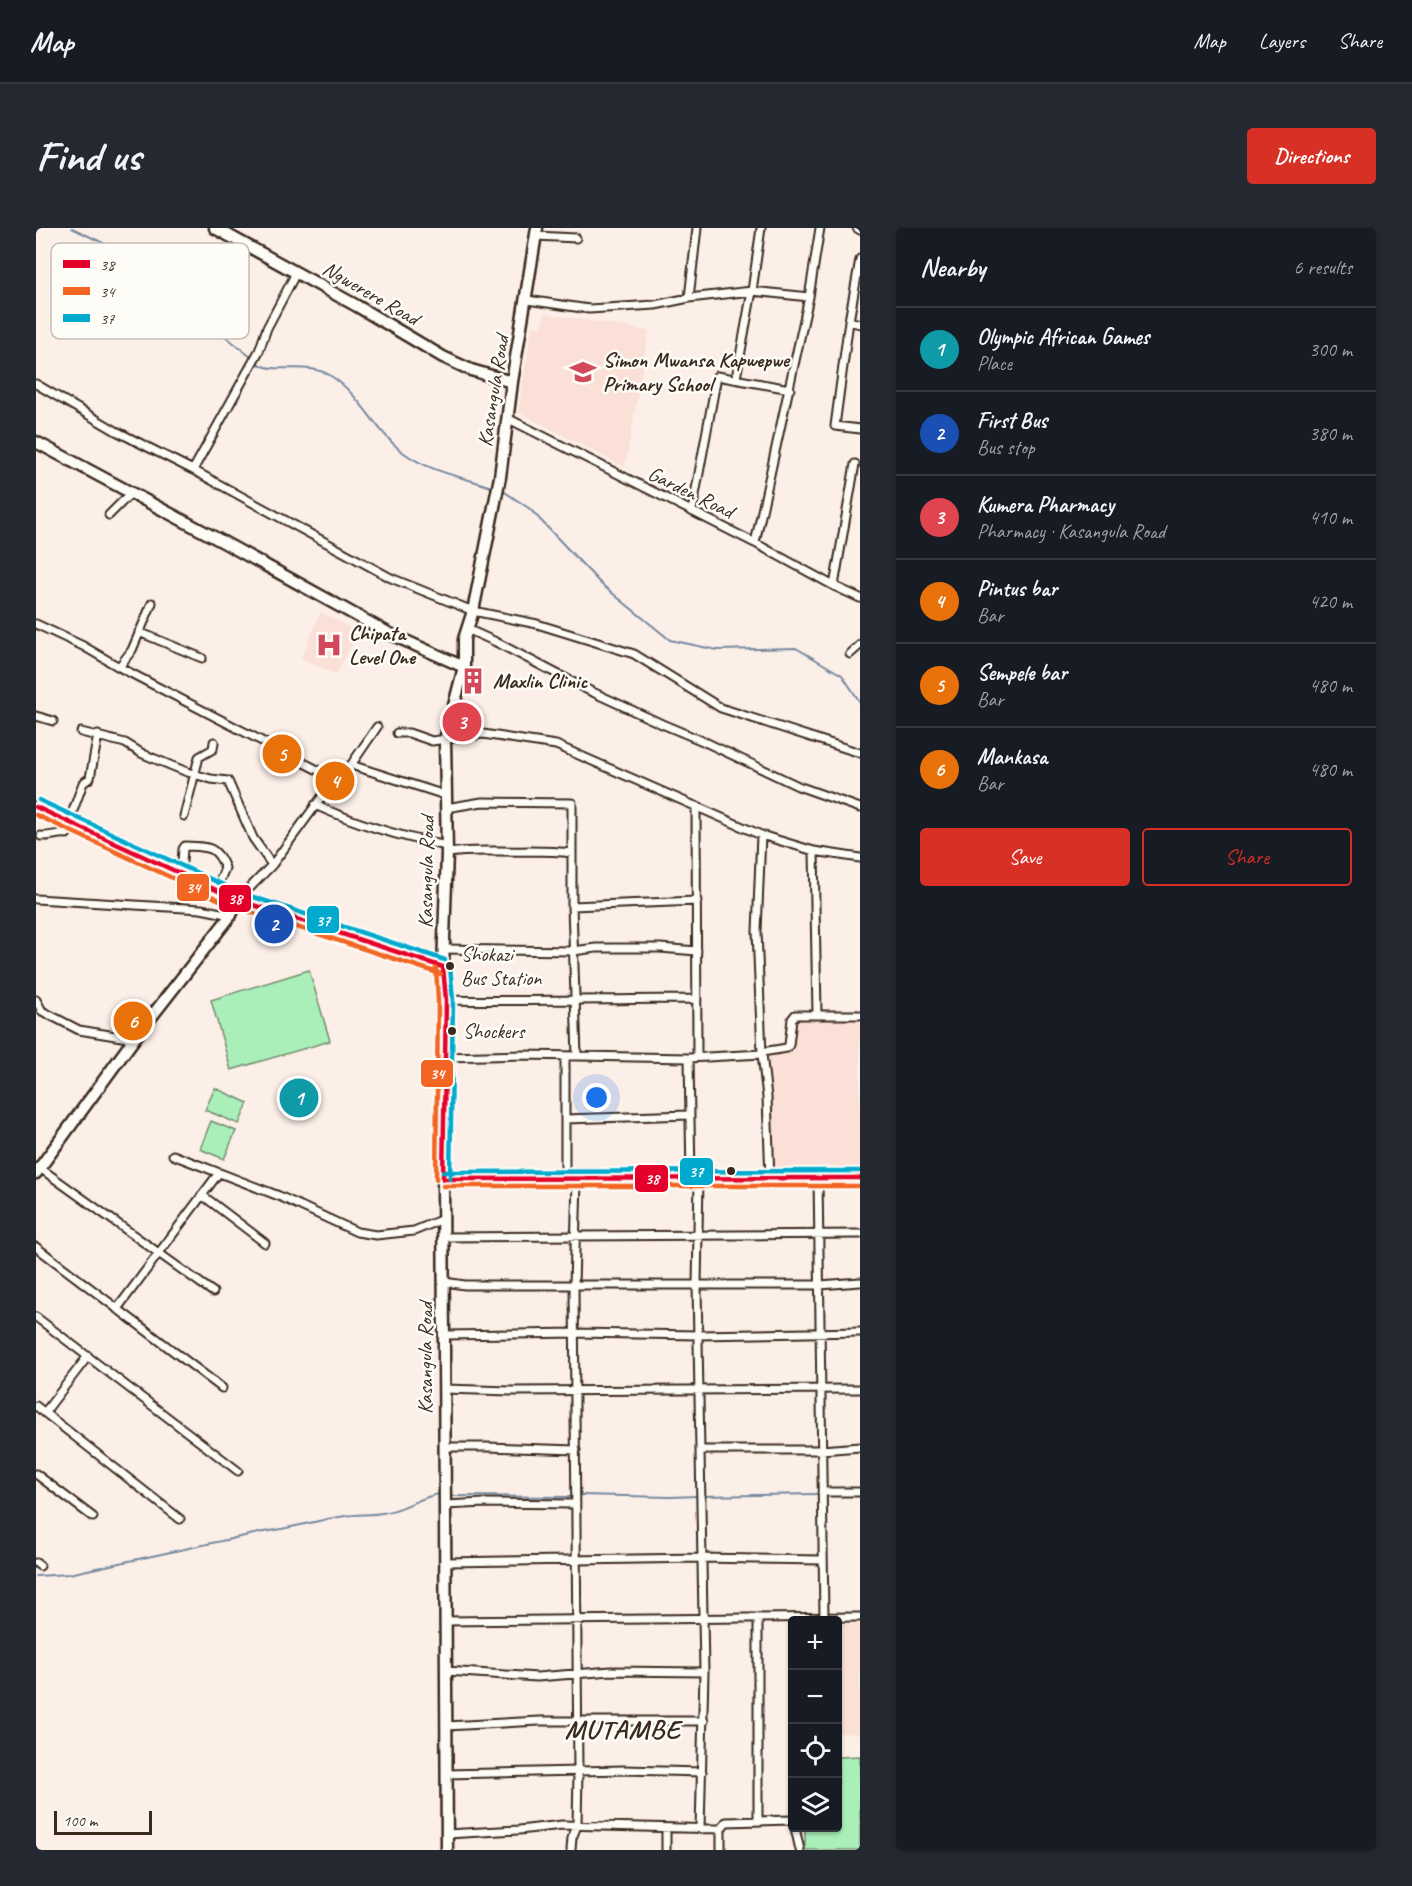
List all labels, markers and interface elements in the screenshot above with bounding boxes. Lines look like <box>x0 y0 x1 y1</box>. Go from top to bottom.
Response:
text: Map <box>30 24 73 59</box>
text: Map <box>1193 28 1226 54</box>
text: Layers <box>1259 28 1305 54</box>
text: Share <box>1338 28 1382 54</box>
button: Directions <box>1247 128 1376 184</box>
text: Find us <box>36 130 141 183</box>
legend <box>51 243 249 339</box>
text: Nearby <box>920 251 985 284</box>
text: 38 <box>100 255 116 275</box>
street label: Ngwerere Road <box>318 255 427 333</box>
text: 6 results <box>1293 255 1352 280</box>
text: 34 <box>100 282 116 302</box>
text: 37 <box>100 309 115 329</box>
text: Olympic African Games <box>977 323 1149 351</box>
street label: Kasangula Road <box>471 330 515 448</box>
text: 1 <box>935 337 944 362</box>
text: 300 m <box>1309 337 1352 362</box>
place label: Simon Mwansa Kapwepwe Primary School <box>603 347 791 397</box>
text: Place <box>977 351 1012 376</box>
school or university icon: Simon Mwansa Kapwepwe Primary School <box>568 357 598 387</box>
text: First Bus <box>977 407 1047 435</box>
text: 2 <box>935 421 944 446</box>
text: 380 m <box>1309 421 1352 446</box>
text: Bus stop <box>977 435 1035 460</box>
street label: Garden Road <box>644 460 742 526</box>
text: Kumera Pharmacy <box>977 491 1114 519</box>
text: 3 <box>935 505 944 530</box>
text: 410 m <box>1309 505 1352 530</box>
text: Pharmacy · Kasangula Road <box>977 519 1165 544</box>
text: Pintus bar <box>977 575 1057 603</box>
text: 4 <box>935 589 944 614</box>
text: 420 m <box>1309 589 1352 614</box>
text: Bar <box>977 603 1003 628</box>
place label: Chipata Level One <box>349 620 417 670</box>
hospital icon: Chipata Level One <box>314 630 344 660</box>
text: Sempele bar <box>977 659 1067 687</box>
building icon: Maxlin Clinic <box>458 666 488 696</box>
place label: Maxlin Clinic <box>493 668 588 694</box>
text: 5 <box>935 673 944 698</box>
text: 480 m <box>1309 673 1352 698</box>
text: Bar <box>977 687 1003 712</box>
pin: 3 <box>442 700 482 744</box>
pin: 5 <box>262 732 302 776</box>
text: Mankasa <box>977 743 1047 771</box>
text: 6 <box>935 757 944 782</box>
text: 480 m <box>1309 757 1352 782</box>
pin: 4 <box>316 758 354 804</box>
text: Bar <box>977 771 1003 796</box>
street label: Kasangula Road <box>412 812 440 928</box>
button: Save <box>920 828 1130 886</box>
button: Share <box>1142 828 1352 886</box>
line badge: 34 <box>176 873 210 902</box>
text: 34 <box>186 878 202 898</box>
line badge: 38 <box>218 884 252 913</box>
text: 38 <box>228 889 244 909</box>
pin: 2 <box>254 902 294 946</box>
line badge: 37 <box>306 905 340 934</box>
text: 37 <box>316 911 332 931</box>
place label: Shokazi Bus Station <box>461 942 542 991</box>
marker: Shokazi Bus Station <box>444 960 456 972</box>
pin: 6 <box>114 998 152 1044</box>
place label: Shockers <box>463 1019 526 1044</box>
marker: Shockers <box>446 1025 458 1037</box>
line badge: 34 <box>420 1059 454 1088</box>
text: 34 <box>430 1064 446 1084</box>
pin: 1 <box>280 1076 318 1120</box>
your location <box>582 1083 611 1112</box>
line badge: 37 <box>679 1157 714 1186</box>
text: 37 <box>689 1162 705 1182</box>
line badge: 38 <box>634 1164 669 1193</box>
unlabelled marker <box>725 1165 737 1177</box>
text: 38 <box>645 1169 661 1189</box>
street label: Kasangula Road <box>412 1298 438 1414</box>
map controls <box>788 1616 842 1832</box>
button: + <box>788 1616 842 1670</box>
button: − <box>788 1670 842 1724</box>
district label: MUTAMBE <box>565 1712 683 1746</box>
button: locate <box>788 1724 842 1778</box>
button: layers <box>788 1778 842 1832</box>
scale bar <box>54 1808 152 1836</box>
text: 100 m <box>63 1811 97 1831</box>

